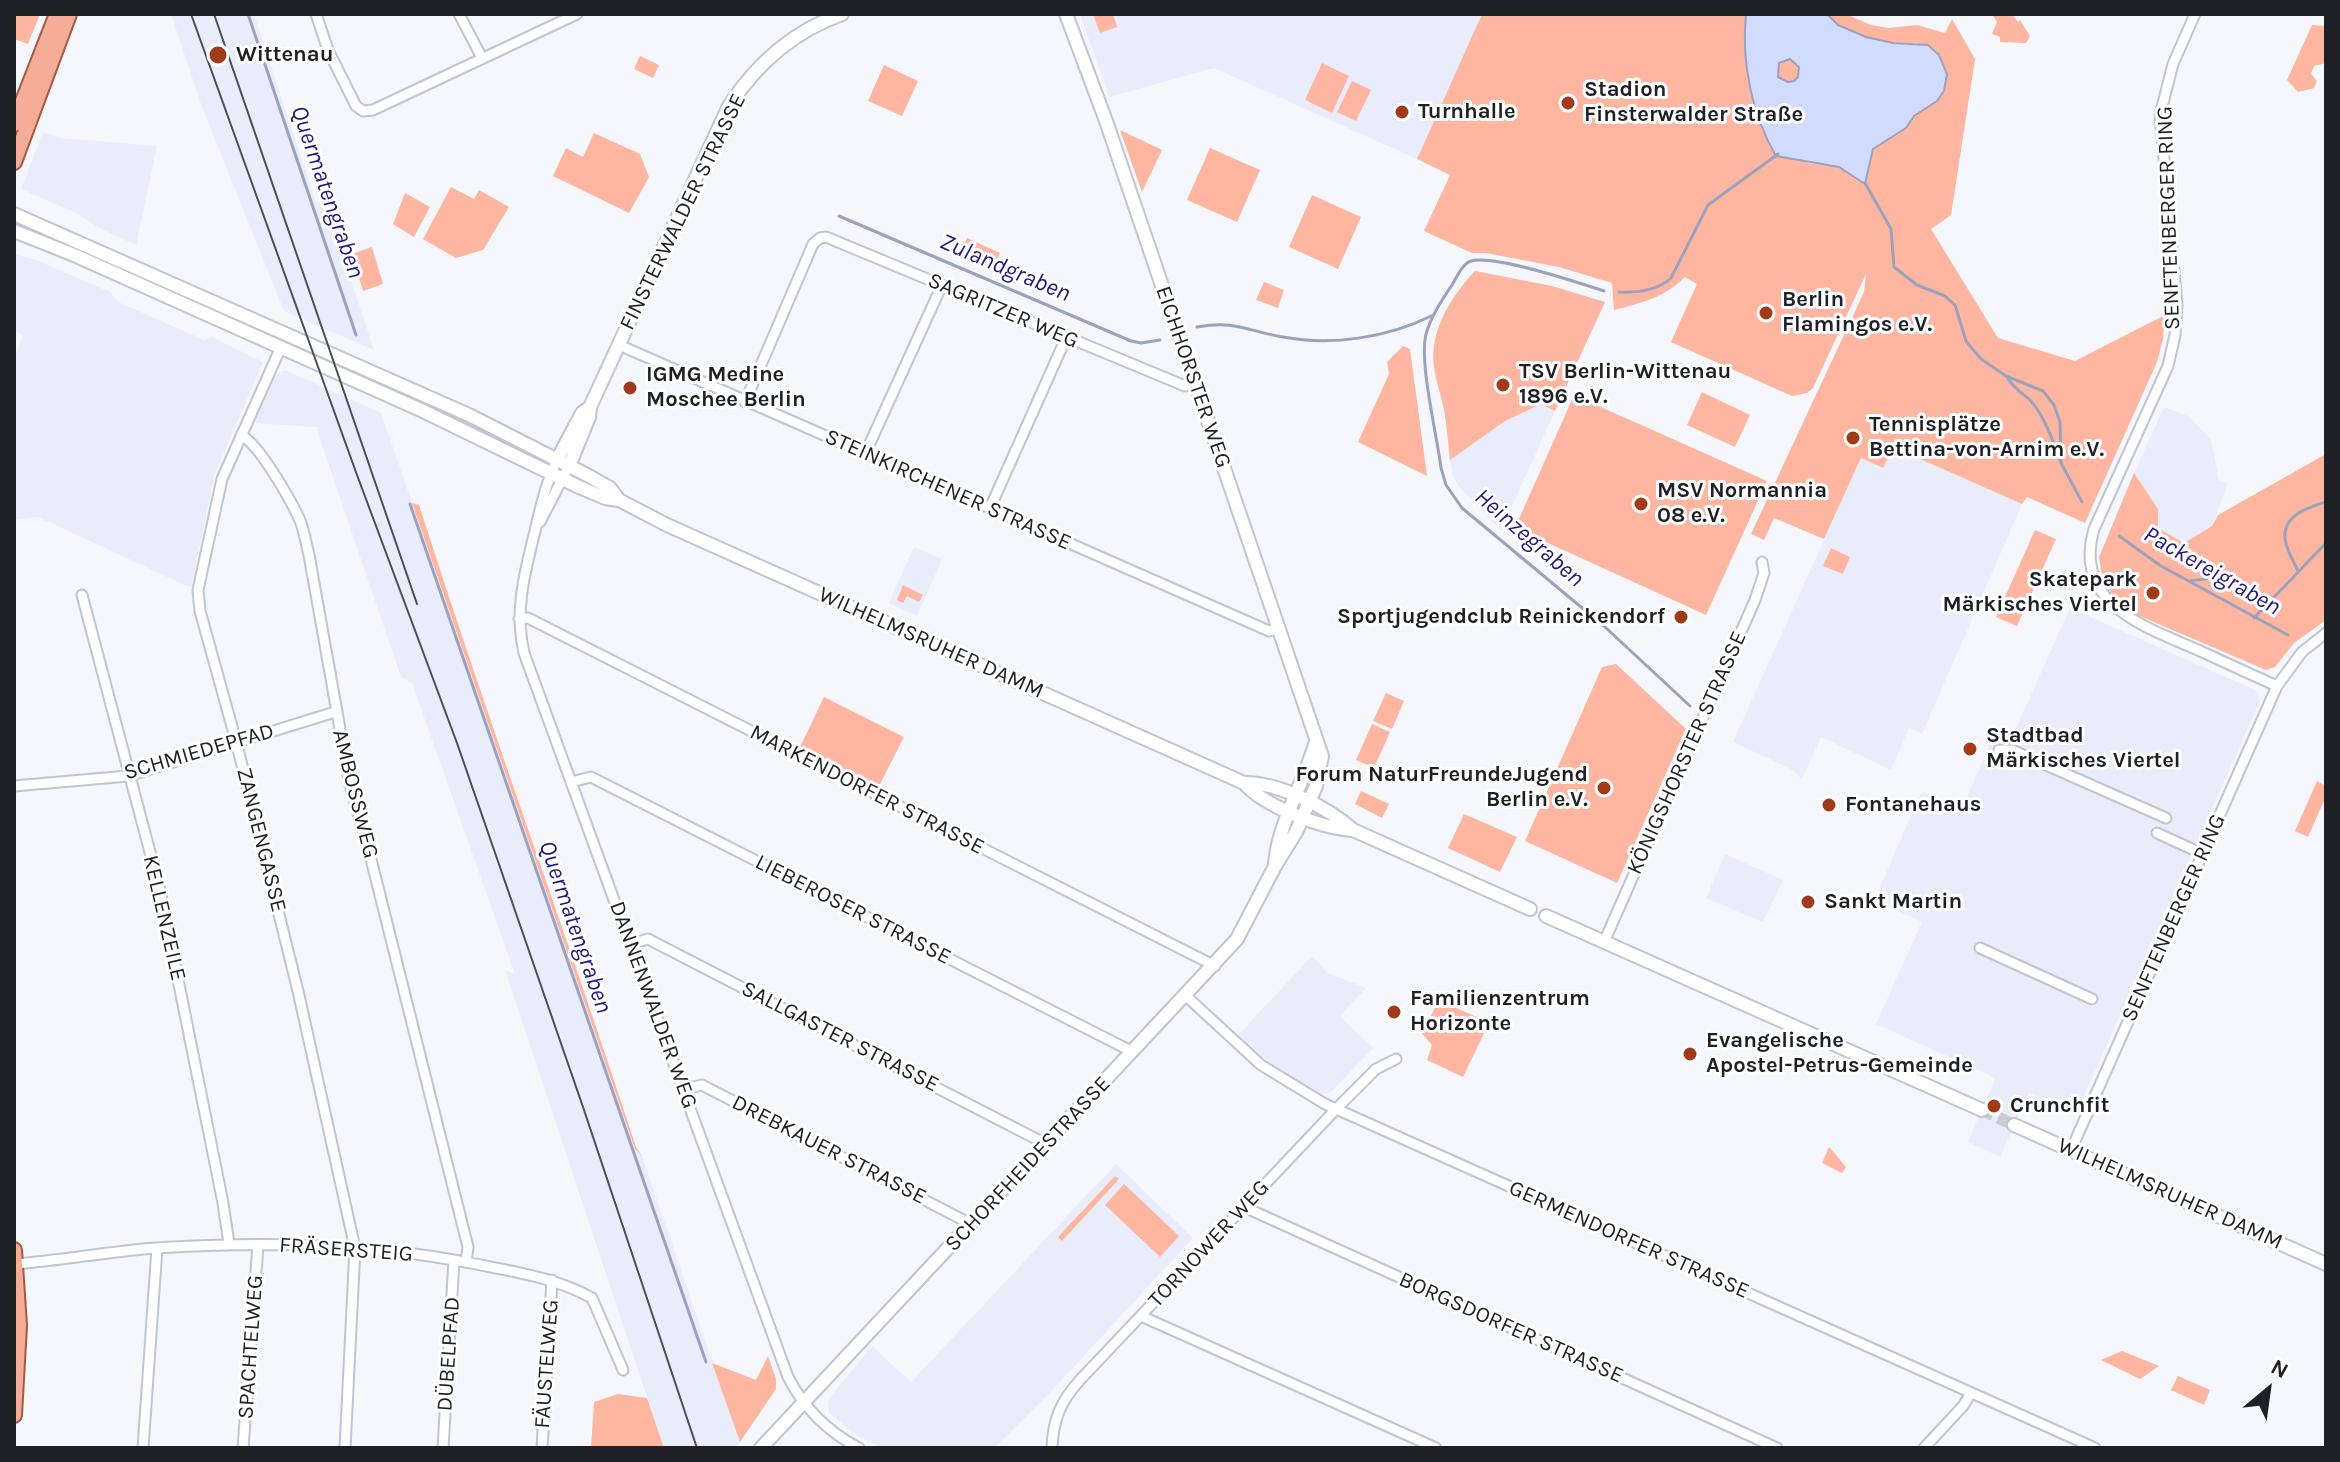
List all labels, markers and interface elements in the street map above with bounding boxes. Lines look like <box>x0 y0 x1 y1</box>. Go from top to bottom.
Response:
place label: Wittenau <box>236 42 333 68</box>
marker: Wittenau <box>207 44 229 66</box>
place label: Stadion Finsterwalder Straße <box>1584 77 1803 128</box>
street label: FINSTERWALDER STRASSE <box>614 89 752 335</box>
marker: Stadion Finsterwalder Straße <box>1559 94 1577 112</box>
place label: Turnhalle <box>1418 99 1516 125</box>
water label: Quermatengraben <box>284 102 370 282</box>
marker: Turnhalle <box>1393 103 1411 121</box>
street label: SENFTENBERGER RING <box>2152 105 2186 331</box>
water label: Zulandgraben <box>935 228 1075 308</box>
street label: SAGRITZER WEG <box>924 267 1082 355</box>
street label: EICHHORSTER WEG <box>1149 283 1237 471</box>
place label: Berlin Flamingos e.V. <box>1782 287 1932 338</box>
marker: Berlin Flamingos e.V. <box>1757 304 1775 322</box>
place label: TSV Berlin-Wittenau 1896 e.V. <box>1519 359 1731 410</box>
place label: IGMG Medine Moschee Berlin <box>646 362 806 414</box>
marker: TSV Berlin-Wittenau 1896 e.V. <box>1494 376 1512 394</box>
marker: IGMG Medine Moschee Berlin <box>621 379 639 397</box>
place label: Tennisplätze Bettina-von-Arnim e.V. <box>1869 412 2104 464</box>
street label: STEINKIRCHENER STRASSE <box>821 424 1075 556</box>
marker: Tennisplätze Bettina-von-Arnim e.V. <box>1844 429 1862 447</box>
place label: MSV Normannia 08 e.V. <box>1657 478 1827 530</box>
water label: Heinzegraben <box>1468 483 1590 593</box>
marker: MSV Normannia 08 e.V. <box>1632 495 1650 513</box>
water label: Packereigraben <box>2138 520 2286 622</box>
place label: Skatepark Märkisches Viertel <box>1942 567 2137 618</box>
street label: WILHELMSRUHER DAMM <box>814 581 1048 705</box>
marker: Skatepark Märkisches Viertel <box>2144 584 2162 602</box>
place label: Sportjugendclub Reinickendorf <box>1337 604 1665 630</box>
marker: Sportjugendclub Reinickendorf <box>1672 608 1690 626</box>
street label: KÖNIGSHORSTER STRASSE <box>1621 627 1753 879</box>
street label: SCHMIEDEPFAD <box>121 718 277 786</box>
street label: MARKENDORFER STRASSE <box>745 719 989 861</box>
place label: Stadtbad Märkisches Viertel <box>1986 723 2181 774</box>
street label: AMBOSSWEG <box>326 727 384 861</box>
marker: Stadtbad Märkisches Viertel <box>1961 740 1979 758</box>
place label: Forum NaturFreundeJugend Berlin e.V. <box>1295 762 1588 814</box>
street label: ZANGENGASSE <box>230 765 292 915</box>
marker: Forum NaturFreundeJugend Berlin e.V. <box>1595 779 1613 797</box>
place label: Fontanehaus <box>1845 792 1981 818</box>
marker: Fontanehaus <box>1820 796 1838 814</box>
street label: SENFTENBERGER RING <box>2116 810 2232 1026</box>
water label: Quermatengraben <box>532 837 618 1017</box>
street label: LIEBEROSER STRASSE <box>751 849 955 971</box>
street label: KELLENZEILE <box>137 853 191 983</box>
place label: Sankt Martin <box>1824 889 1962 915</box>
marker: Sankt Martin <box>1799 893 1817 911</box>
street label: DANNENWALDER WEG <box>603 898 703 1112</box>
street label: SALLGASTER STRASSE <box>737 976 943 1098</box>
place label: Familienzentrum Horizonte <box>1410 986 1590 1038</box>
marker: Familienzentrum Horizonte <box>1385 1003 1403 1021</box>
place label: Evangelische Apostel-Petrus-Gemeinde <box>1706 1028 1973 1080</box>
marker: Evangelische Apostel-Petrus-Gemeinde <box>1681 1045 1699 1063</box>
street label: SCHORFHEIDESTRASSE <box>940 1071 1116 1257</box>
street label: DREBKAUER STRASSE <box>727 1089 931 1211</box>
place label: Crunchfit <box>2010 1093 2109 1119</box>
marker: Crunchfit <box>1985 1097 2003 1115</box>
street label: WILHELMSRUHER DAMM <box>2053 1132 2287 1256</box>
street label: TORNOWER WEG <box>1143 1175 1275 1313</box>
street label: GERMENDORFER STRASSE <box>1505 1175 1753 1305</box>
street label: FRÄSERSTEIG <box>278 1232 414 1268</box>
street label: BORGSDORFER STRASSE <box>1395 1267 1627 1389</box>
street label: SPACHTELWEG <box>233 1274 269 1420</box>
street label: DÜBELPFAD <box>432 1296 466 1412</box>
street label: FÄUSTELWEG <box>529 1298 565 1430</box>
north arrow <box>2228 1350 2308 1430</box>
text: N <box>2266 1354 2293 1384</box>

